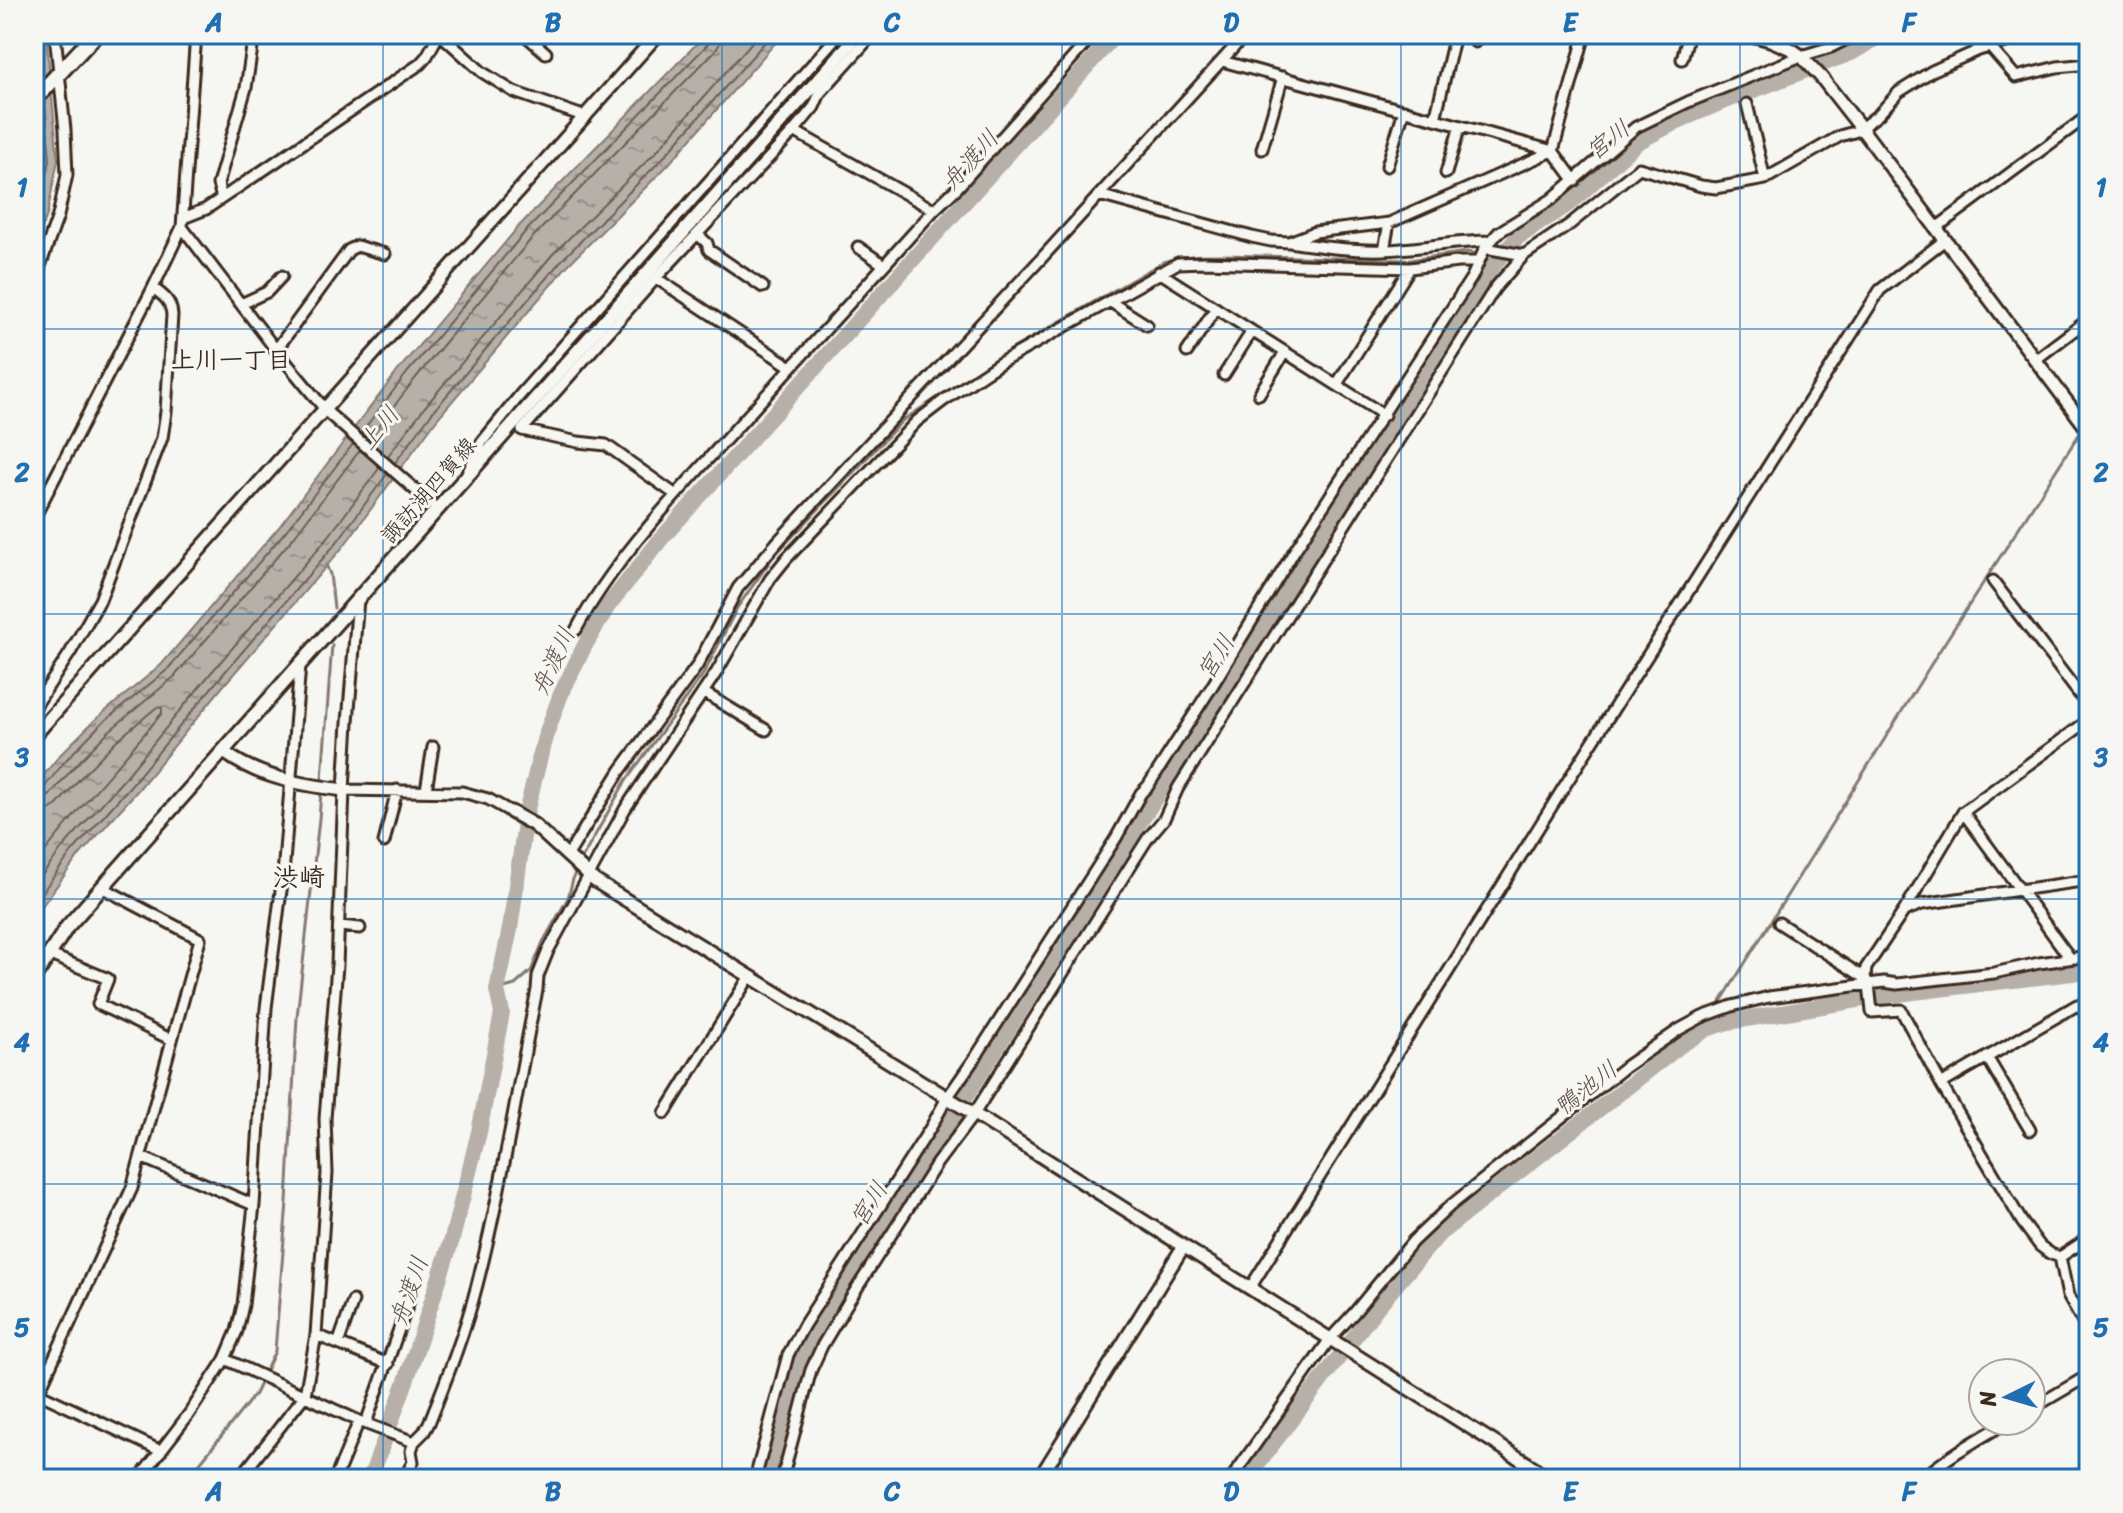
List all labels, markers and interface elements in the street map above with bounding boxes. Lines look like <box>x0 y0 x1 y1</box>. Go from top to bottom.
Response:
text: A <box>204 0 223 45</box>
text: B <box>545 0 562 45</box>
text: C <box>883 0 901 45</box>
text: D <box>1223 0 1239 45</box>
text: E <box>1563 0 1580 45</box>
text: F <box>1901 0 1918 45</box>
water label: 宮川 <box>1576 109 1640 171</box>
water label: 舟渡川 <box>930 119 1010 201</box>
text: 1 <box>16 164 28 210</box>
text: 1 <box>2095 164 2107 210</box>
district label: 上川一丁目 <box>171 339 291 381</box>
water label: 上川 <box>348 396 410 460</box>
street label: 諏訪湖四賀線 <box>370 428 486 553</box>
text: 2 <box>13 449 30 495</box>
text: 2 <box>2092 449 2109 495</box>
water label: 舟渡川 <box>519 619 587 703</box>
water label: 宮川 <box>1185 626 1247 688</box>
text: 3 <box>14 734 30 780</box>
text: 3 <box>2093 734 2109 780</box>
district label: 渋崎 <box>273 854 325 900</box>
text: 4 <box>14 1019 30 1065</box>
text: 4 <box>2093 1019 2109 1065</box>
water label: 鴨池川 <box>1545 1049 1627 1127</box>
water label: 宮川 <box>838 1173 900 1235</box>
water label: 舟渡川 <box>377 1250 441 1332</box>
text: 5 <box>14 1304 30 1350</box>
text: 5 <box>2093 1304 2109 1350</box>
north arrow <box>1967 1357 2047 1437</box>
text: N <box>1967 1389 2008 1409</box>
text: A <box>204 1468 223 1513</box>
text: B <box>545 1468 562 1513</box>
text: C <box>883 1468 901 1513</box>
text: D <box>1223 1468 1239 1513</box>
text: E <box>1563 1468 1580 1513</box>
text: F <box>1901 1468 1918 1513</box>

